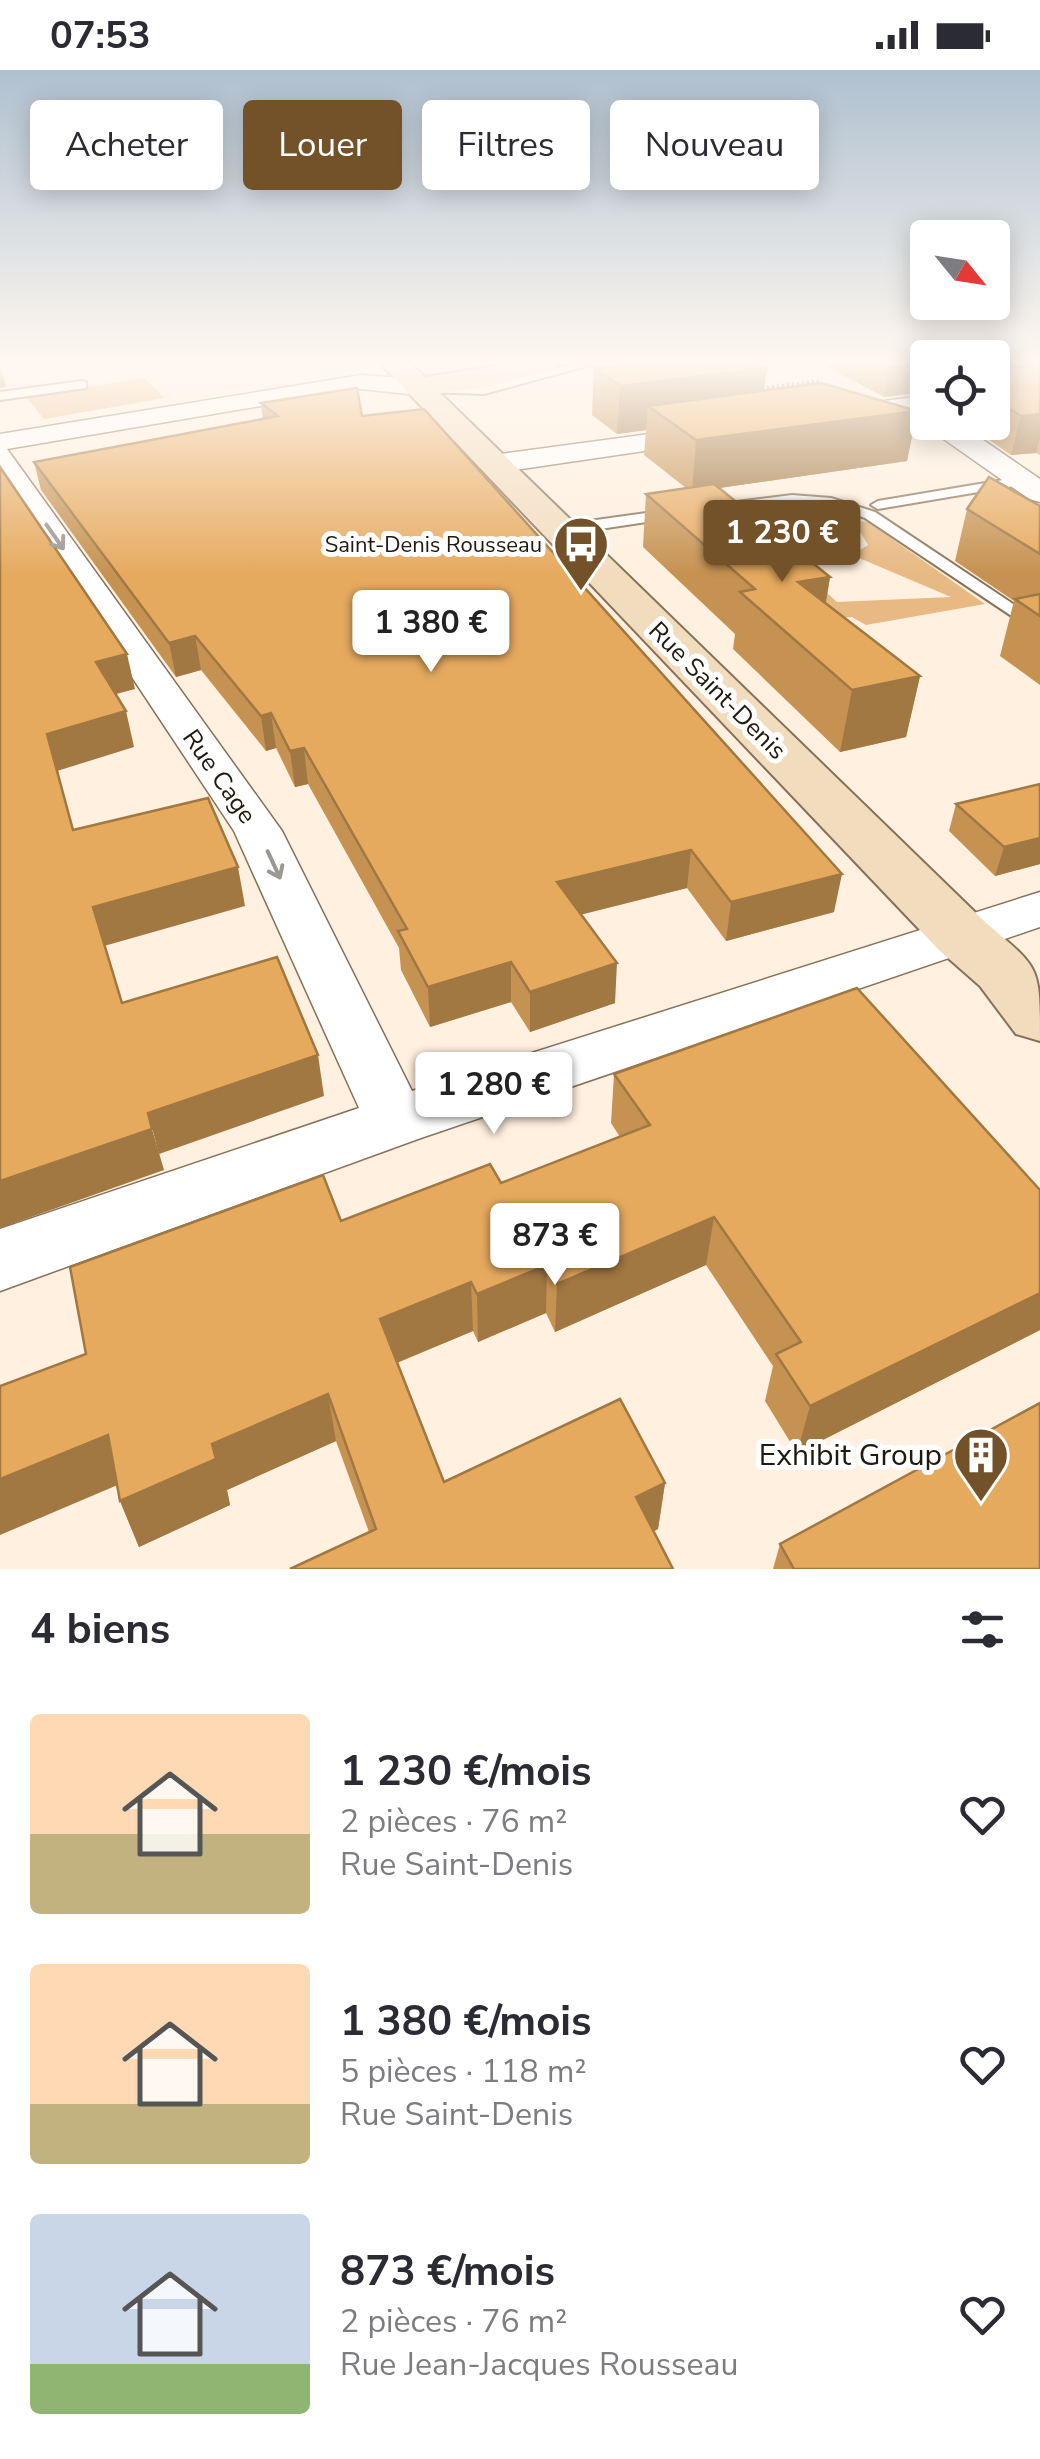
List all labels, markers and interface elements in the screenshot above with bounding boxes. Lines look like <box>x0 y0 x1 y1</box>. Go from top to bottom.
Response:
text: 07:53 <box>50 10 151 61</box>
chip: Acheter <box>30 100 223 190</box>
chip: Louer <box>243 100 402 190</box>
chip: Filtres <box>422 100 590 190</box>
chip: Nouveau <box>610 100 819 190</box>
north arrow <box>910 220 1010 320</box>
map controls <box>910 220 1010 440</box>
button: locate <box>910 340 1010 440</box>
pin: 1 230 € <box>690 500 874 585</box>
text: 1 230 € <box>725 511 839 554</box>
bus stop icon: Saint-Denis Rousseau <box>551 514 611 593</box>
one-way arrow <box>44 522 65 550</box>
place label: Saint-Denis Rousseau <box>325 530 542 560</box>
pin: 1 380 € <box>339 590 523 675</box>
text: 1 380 € <box>374 601 488 644</box>
street label: Rue Saint-Denis <box>641 614 794 767</box>
street label: Rue Cage <box>174 723 264 831</box>
one-way arrow <box>266 849 285 879</box>
pin: 1 280 € <box>402 1052 586 1137</box>
text: 1 280 € <box>437 1063 551 1106</box>
pin: 873 € <box>485 1203 625 1288</box>
text: 873 € <box>512 1214 598 1257</box>
building icon: Exhibit Group <box>951 1425 1011 1504</box>
place label: Exhibit Group <box>759 1435 942 1476</box>
text: 4 biens <box>30 1601 170 1658</box>
icon: filters <box>955 1602 1010 1657</box>
text: 1 230 €/mois <box>340 1743 592 1800</box>
icon: home <box>110 1754 230 1874</box>
icon: heart <box>955 1787 1010 1842</box>
text: 2 pièces · 76 m² <box>340 1800 567 1843</box>
text: Rue Saint-Denis <box>340 1843 573 1886</box>
text: 1 380 €/mois <box>340 1993 592 2050</box>
icon: home <box>110 2004 230 2124</box>
icon: heart <box>955 2037 1010 2092</box>
text: 5 pièces · 118 m² <box>340 2050 587 2093</box>
text: Rue Saint-Denis <box>340 2093 573 2136</box>
text: 873 €/mois <box>340 2243 555 2300</box>
icon: home <box>110 2254 230 2374</box>
icon: heart <box>955 2287 1010 2342</box>
text: 2 pièces · 76 m² <box>340 2300 567 2343</box>
text: Rue Jean-Jacques Rousseau <box>340 2343 738 2386</box>

